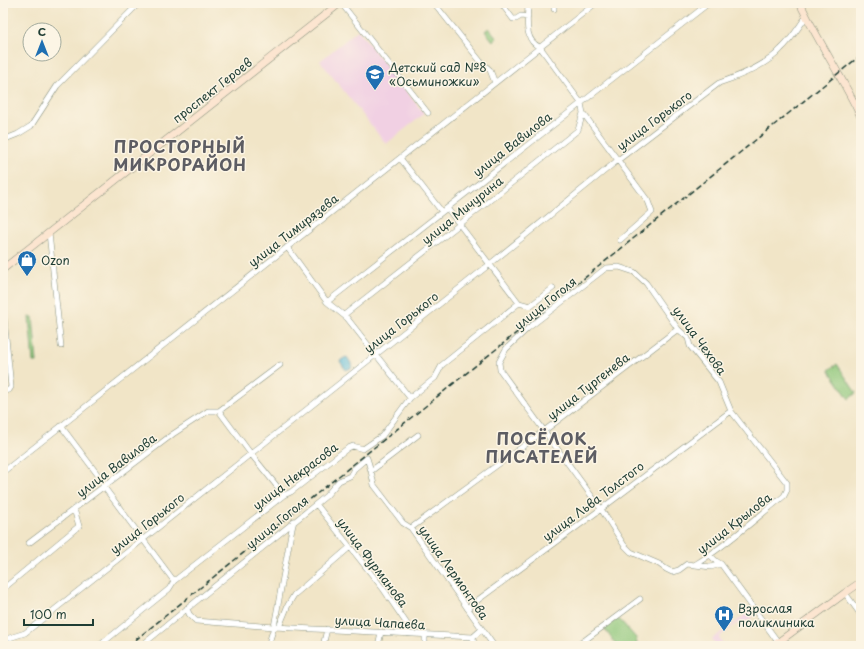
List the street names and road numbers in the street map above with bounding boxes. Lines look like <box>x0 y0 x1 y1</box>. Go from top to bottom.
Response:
street label: проспект Героев <box>168 53 256 127</box>
street label: улица Горького <box>613 86 696 154</box>
street label: улица Вавилова <box>469 107 556 181</box>
street label: улица Мичурина <box>417 171 507 248</box>
street label: улица Тимирязева <box>244 189 342 271</box>
street label: улица Гоголя <box>510 272 580 334</box>
street label: улица Горького <box>360 287 442 357</box>
street label: улица Чехова <box>669 302 732 379</box>
street label: улица Тургенева <box>543 348 633 424</box>
street label: улица Вавилова <box>72 429 160 501</box>
street label: улица Некрасова <box>249 438 342 514</box>
street label: улица Льва Толстого <box>538 457 648 545</box>
street label: улица Горького <box>106 488 188 558</box>
street label: улица Крылова <box>693 488 775 558</box>
street label: улица Гоголя <box>242 491 312 553</box>
street label: улица Фурманова <box>333 513 413 611</box>
street label: улица Лермонтова <box>415 521 494 623</box>
street label: улица Чапаева <box>334 611 426 633</box>

